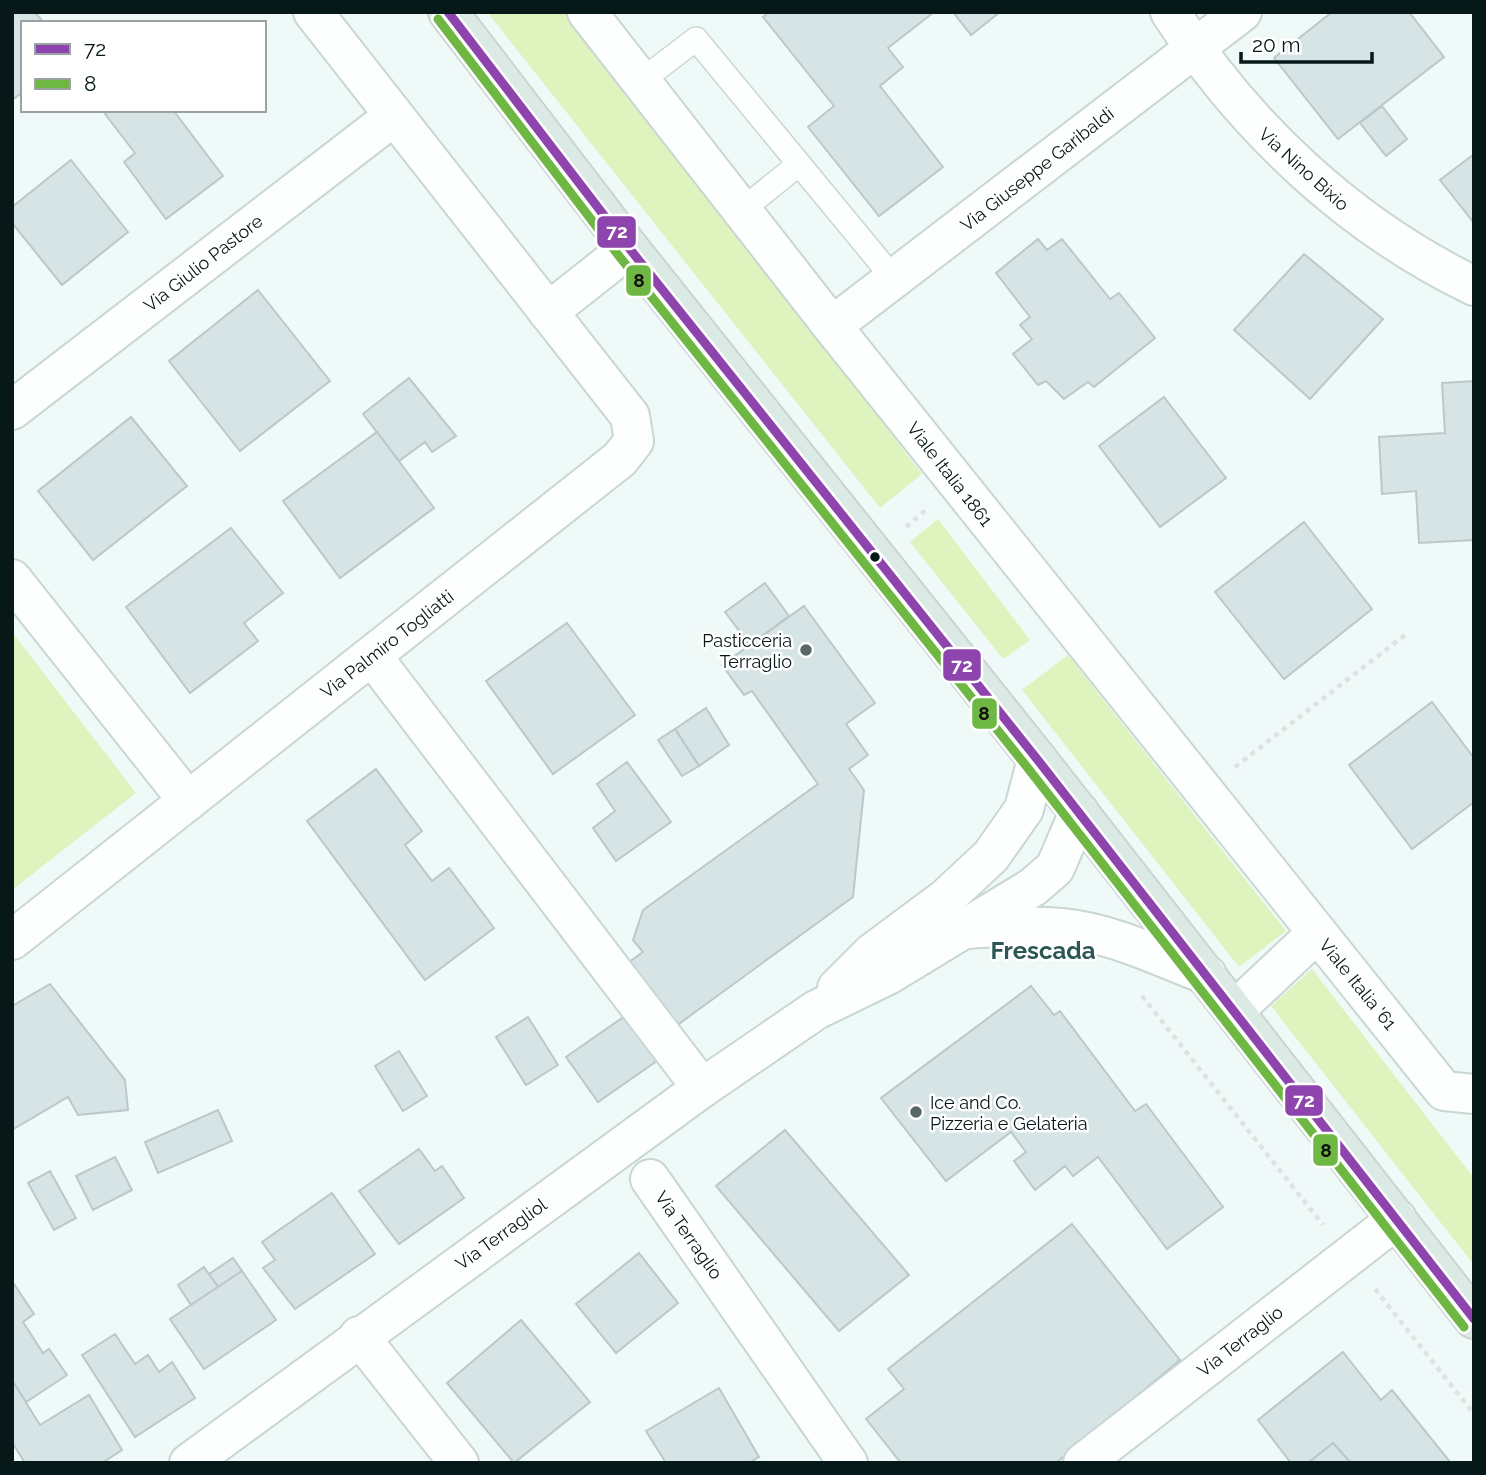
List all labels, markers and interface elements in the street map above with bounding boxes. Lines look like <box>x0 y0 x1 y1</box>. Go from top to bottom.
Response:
legend <box>21 21 266 112</box>
scale bar <box>1241 21 1372 65</box>
text: 20 m <box>1252 32 1300 57</box>
text: 72 <box>84 36 106 61</box>
text: 8 <box>84 71 96 96</box>
street label: Via Giuseppe Garibaldi <box>956 103 1118 235</box>
street label: Via Nino Bixio <box>1255 123 1354 215</box>
street label: Via Giulio Pastore <box>139 210 267 316</box>
line badge: 72 <box>596 215 637 249</box>
text: 72 <box>606 220 628 242</box>
line badge: 8 <box>625 264 652 297</box>
text: 8 <box>633 269 645 291</box>
street label: Viale Italia 1861 <box>903 418 997 530</box>
unlabelled marker <box>868 550 882 564</box>
street label: Via Palmiro Togliatti <box>316 586 458 702</box>
place label: Pasticceria Terraglio <box>702 630 792 672</box>
marker: Pasticceria Terraglio <box>798 642 814 658</box>
line badge: 72 <box>942 648 982 682</box>
text: 72 <box>951 654 973 676</box>
line badge: 8 <box>971 697 998 730</box>
text: 8 <box>978 702 990 724</box>
street label: Viale Italia '61 <box>1315 934 1401 1034</box>
district label: Frescada <box>990 936 1096 965</box>
line badge: 72 <box>1284 1084 1324 1117</box>
text: 72 <box>1293 1089 1315 1111</box>
place label: Ice and Co. Pizzeria e Gelateria <box>930 1092 1088 1134</box>
marker: Ice and Co. Pizzeria e Gelateria <box>908 1104 924 1120</box>
line badge: 8 <box>1312 1133 1339 1167</box>
text: 8 <box>1320 1139 1332 1161</box>
street label: Via Terraglio <box>651 1187 727 1283</box>
street label: Via Terragliol <box>451 1194 551 1274</box>
street label: Via Terraglio <box>1193 1301 1287 1381</box>

